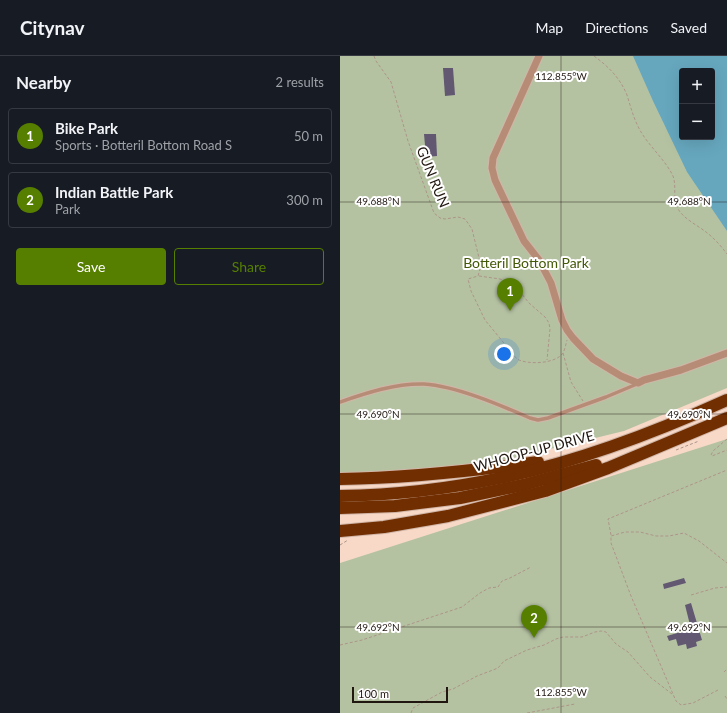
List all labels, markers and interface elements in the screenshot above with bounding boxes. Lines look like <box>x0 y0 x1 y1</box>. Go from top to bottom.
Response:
text: Citynav <box>20 16 85 39</box>
text: Map <box>536 19 563 36</box>
text: Directions <box>585 19 648 36</box>
text: Saved <box>670 19 707 36</box>
map controls <box>679 68 715 140</box>
button: + <box>679 68 715 104</box>
text: 112.855°W <box>535 70 587 82</box>
text: Nearby <box>16 72 71 93</box>
text: 2 results <box>276 74 324 90</box>
button: − <box>679 104 715 140</box>
text: Bike Park <box>55 119 118 137</box>
text: 1 <box>26 128 34 144</box>
text: 50 m <box>294 128 323 144</box>
text: Sports · Botteril Bottom Road S <box>55 137 232 153</box>
street label: GUN RUN <box>414 144 453 210</box>
text: Indian Battle Park <box>55 183 173 201</box>
text: 2 <box>26 192 34 208</box>
text: 300 m <box>286 192 323 208</box>
text: 49.688°N <box>356 195 400 207</box>
text: 49.688°N <box>667 195 711 207</box>
text: Park <box>55 201 80 217</box>
button: Save <box>16 248 166 285</box>
button: Share <box>174 248 324 285</box>
park label: Botteril Bottom Park <box>463 254 590 271</box>
pin: 1 <box>497 278 523 311</box>
your location <box>494 344 514 364</box>
text: 49.690°N <box>356 408 400 420</box>
text: 49.690°N <box>667 408 711 420</box>
street label: WHOOP-UP DRIVE <box>472 426 596 475</box>
pin: 2 <box>521 605 547 638</box>
text: 49.692°N <box>356 621 400 633</box>
text: 49.692°N <box>667 621 711 633</box>
scale bar <box>352 685 448 704</box>
text: 112.855°W <box>535 686 587 698</box>
text: 100 m <box>358 687 389 700</box>

